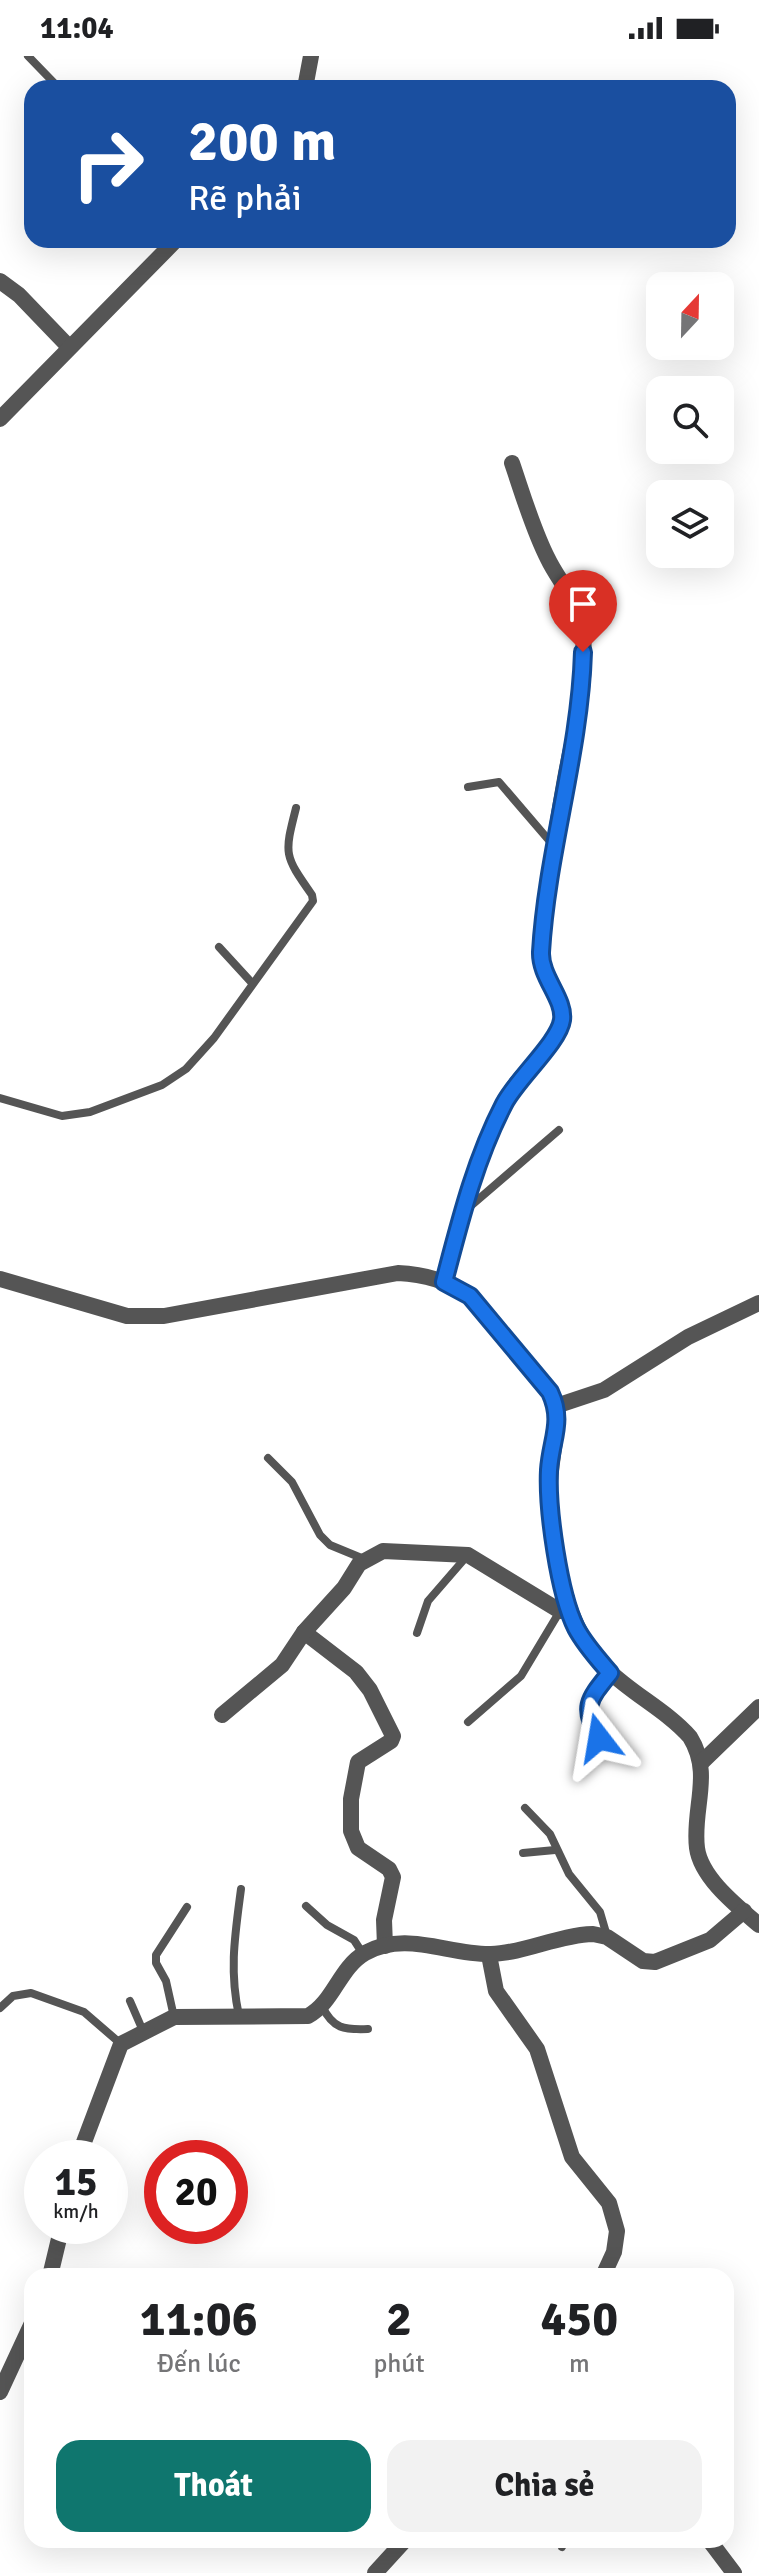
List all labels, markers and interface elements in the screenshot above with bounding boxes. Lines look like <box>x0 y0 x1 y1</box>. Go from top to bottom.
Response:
text: 11:04 <box>40 10 114 47</box>
text: 200 m <box>188 107 336 176</box>
icon: right <box>56 112 160 216</box>
text: Rẽ phải <box>188 176 302 221</box>
north arrow <box>646 272 734 360</box>
map controls <box>646 272 734 568</box>
button: search <box>646 376 734 464</box>
button: layers <box>646 480 734 568</box>
pin <box>549 570 617 652</box>
icon: arrive <box>561 582 605 626</box>
position arrow <box>557 1696 641 1780</box>
speed limit sign: 20 <box>144 2140 248 2244</box>
text: 15 <box>54 2157 98 2207</box>
text: km/h <box>53 2199 99 2224</box>
text: 11:06 <box>140 2290 258 2349</box>
text: 2 <box>386 2290 412 2349</box>
text: 450 <box>540 2290 618 2349</box>
text: Đến lúc <box>157 2348 241 2380</box>
text: phút <box>373 2348 425 2380</box>
text: m <box>569 2348 590 2380</box>
button: Thoát <box>56 2440 371 2532</box>
button: Chia sẻ <box>387 2440 702 2532</box>

